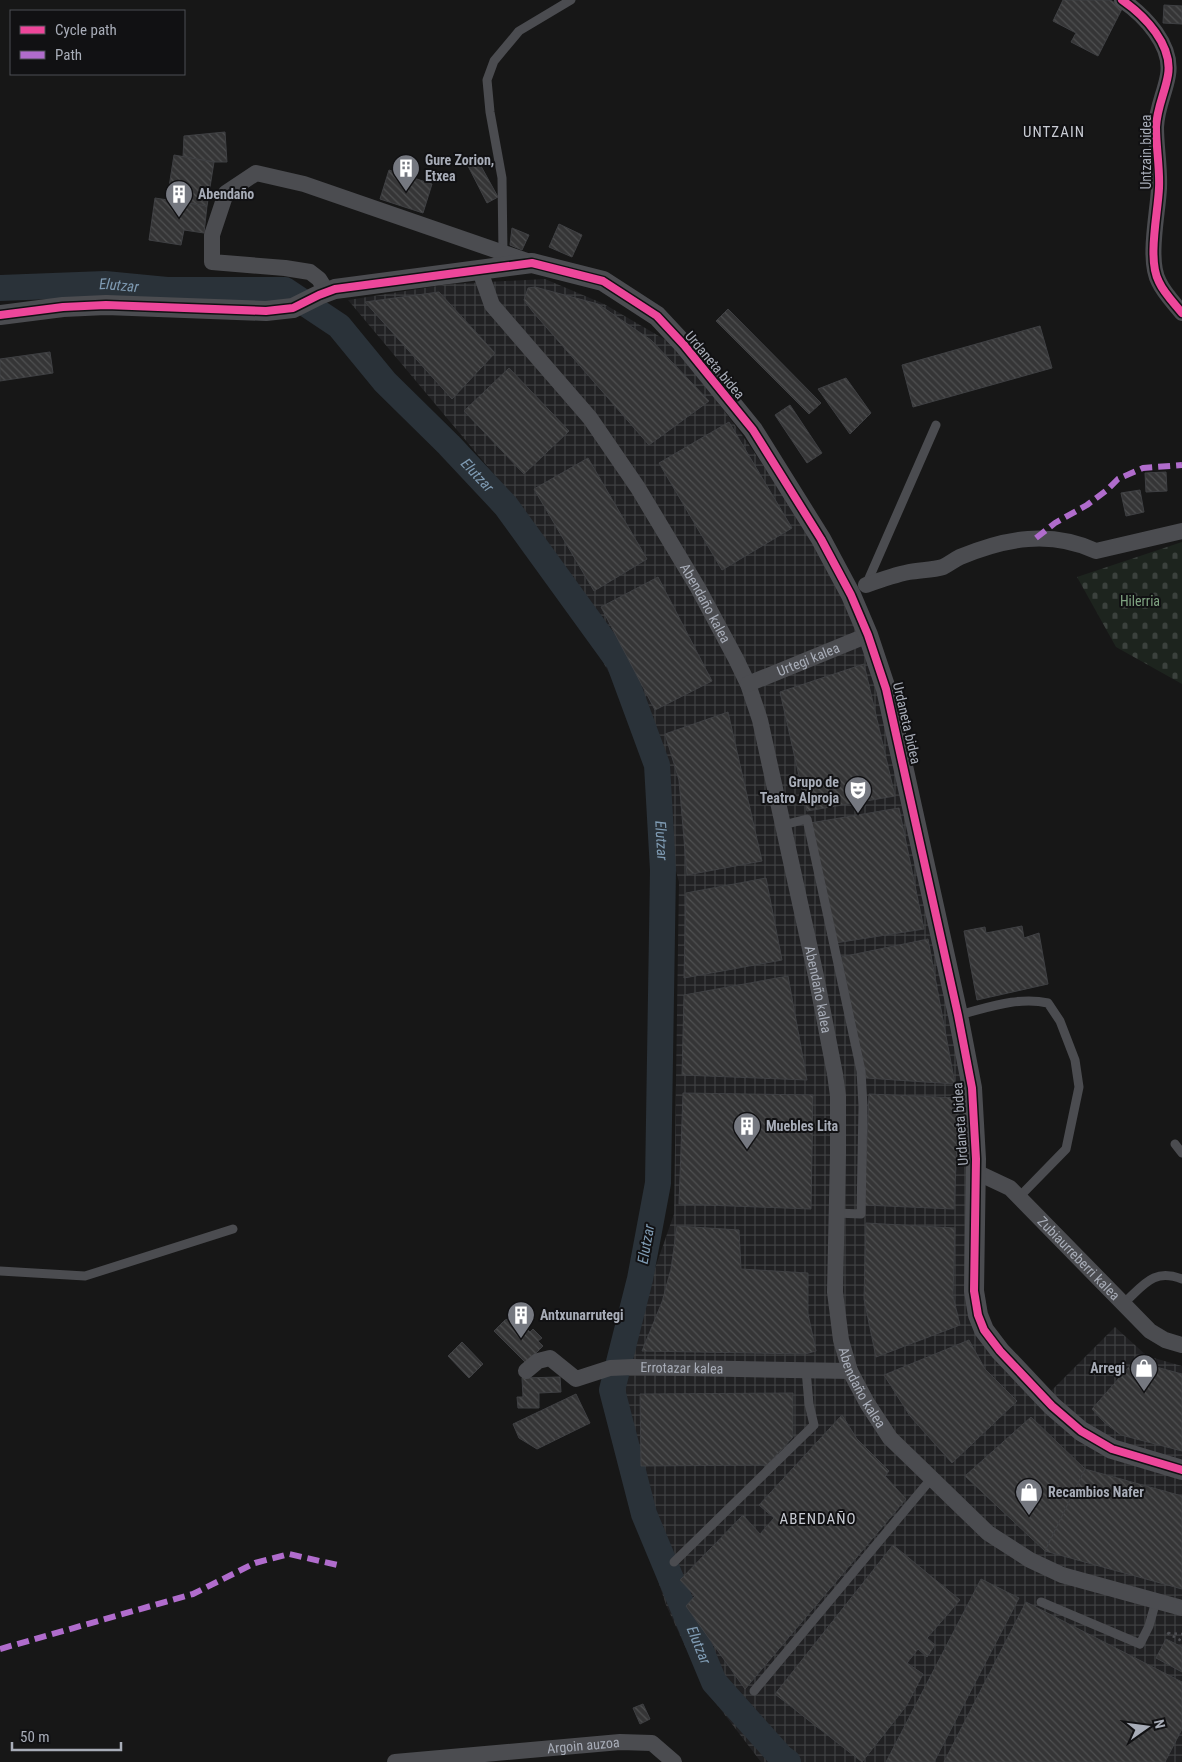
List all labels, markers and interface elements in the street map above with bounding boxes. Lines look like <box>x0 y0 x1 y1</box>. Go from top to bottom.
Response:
legend <box>10 10 185 75</box>
text: Cycle path <box>55 21 117 39</box>
text: Path <box>55 46 82 64</box>
street label: Untzain bidea <box>1138 114 1154 190</box>
district label: UNTZAIN <box>1023 123 1085 141</box>
place label: Gure Zorion, Etxea <box>425 152 494 184</box>
building icon: Gure Zorion, Etxea <box>391 153 421 192</box>
building icon: Abendaño <box>164 179 194 218</box>
place label: Abendaño <box>198 186 254 202</box>
water label: Elutzar <box>99 275 140 296</box>
street label: Urdaneta bidea <box>682 328 748 402</box>
water label: Elutzar <box>457 455 498 496</box>
street label: Abendaño kalea <box>677 560 734 646</box>
park label: Hilerria <box>1120 593 1160 609</box>
street label: Urtegi kalea <box>775 640 842 679</box>
street label: Urdaneta bidea <box>890 681 924 765</box>
place label: Grupo de Teatro Alproja <box>760 774 839 806</box>
theatre icon: Grupo de Teatro Alproja <box>843 775 873 814</box>
water label: Elutzar <box>651 820 671 861</box>
street label: Abendaño kalea <box>802 944 835 1034</box>
street label: Urdaneta bidea <box>949 1082 971 1166</box>
building icon: Muebles Lita <box>732 1111 762 1150</box>
place label: Muebles Lita <box>766 1118 838 1134</box>
street label: Zubiaurreberri kalea <box>1034 1213 1123 1303</box>
water label: Elutzar <box>634 1222 658 1265</box>
building icon: Antxunarrutegi <box>506 1300 536 1339</box>
place label: Antxunarrutegi <box>540 1307 624 1323</box>
street label: Abendaño kalea <box>836 1345 889 1431</box>
shop icon: Arregi <box>1129 1353 1159 1392</box>
street label: Errotazar kalea <box>640 1359 724 1377</box>
place label: Arregi <box>1090 1360 1125 1376</box>
shop icon: Recambios Nafer <box>1014 1477 1044 1516</box>
place label: Recambios Nafer <box>1048 1484 1144 1500</box>
district label: ABENDAÑO <box>780 1510 856 1528</box>
water label: Elutzar <box>683 1623 715 1668</box>
north arrow <box>1122 1702 1172 1752</box>
text: N <box>1151 1718 1168 1730</box>
scale bar <box>12 1720 121 1752</box>
text: 50 m <box>20 1728 50 1746</box>
street label: Argoin auzoa <box>546 1734 620 1756</box>

